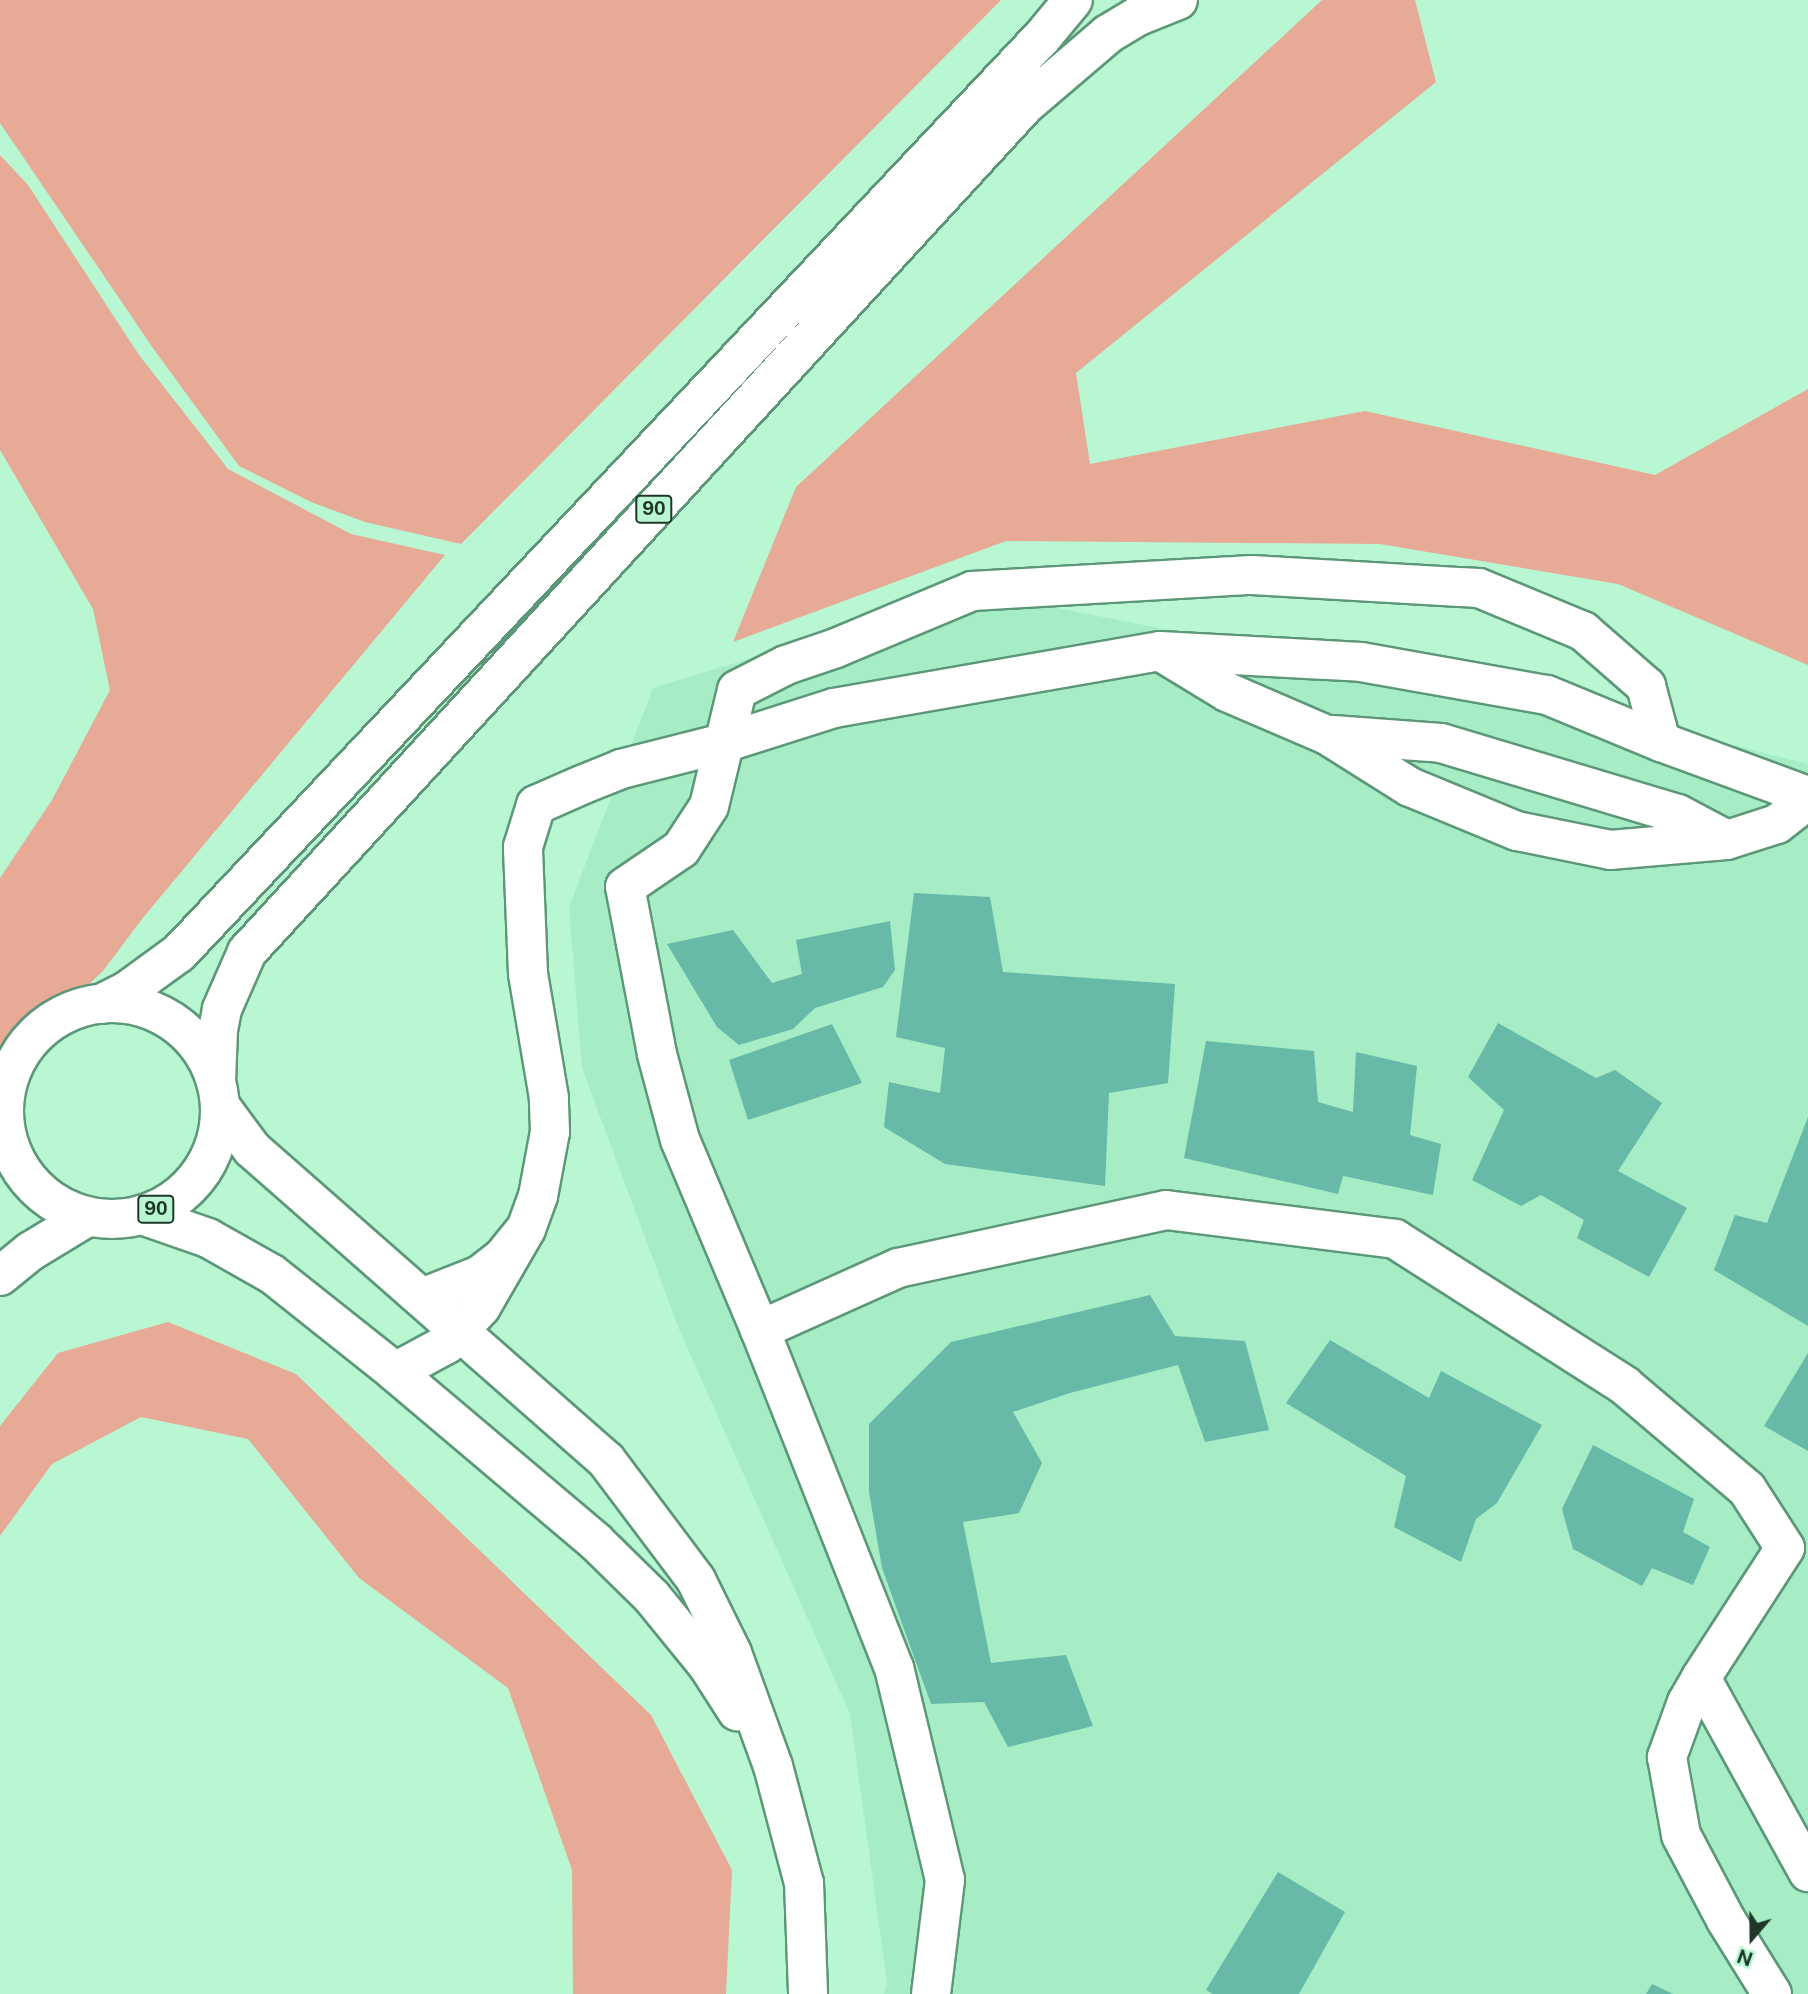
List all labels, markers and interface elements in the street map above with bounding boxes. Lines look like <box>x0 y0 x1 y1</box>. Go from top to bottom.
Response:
road number: 90 <box>635 494 673 524</box>
road number: 90 <box>137 1194 175 1224</box>
north arrow <box>1717 1903 1787 1973</box>
text: N <box>1734 1945 1756 1971</box>

